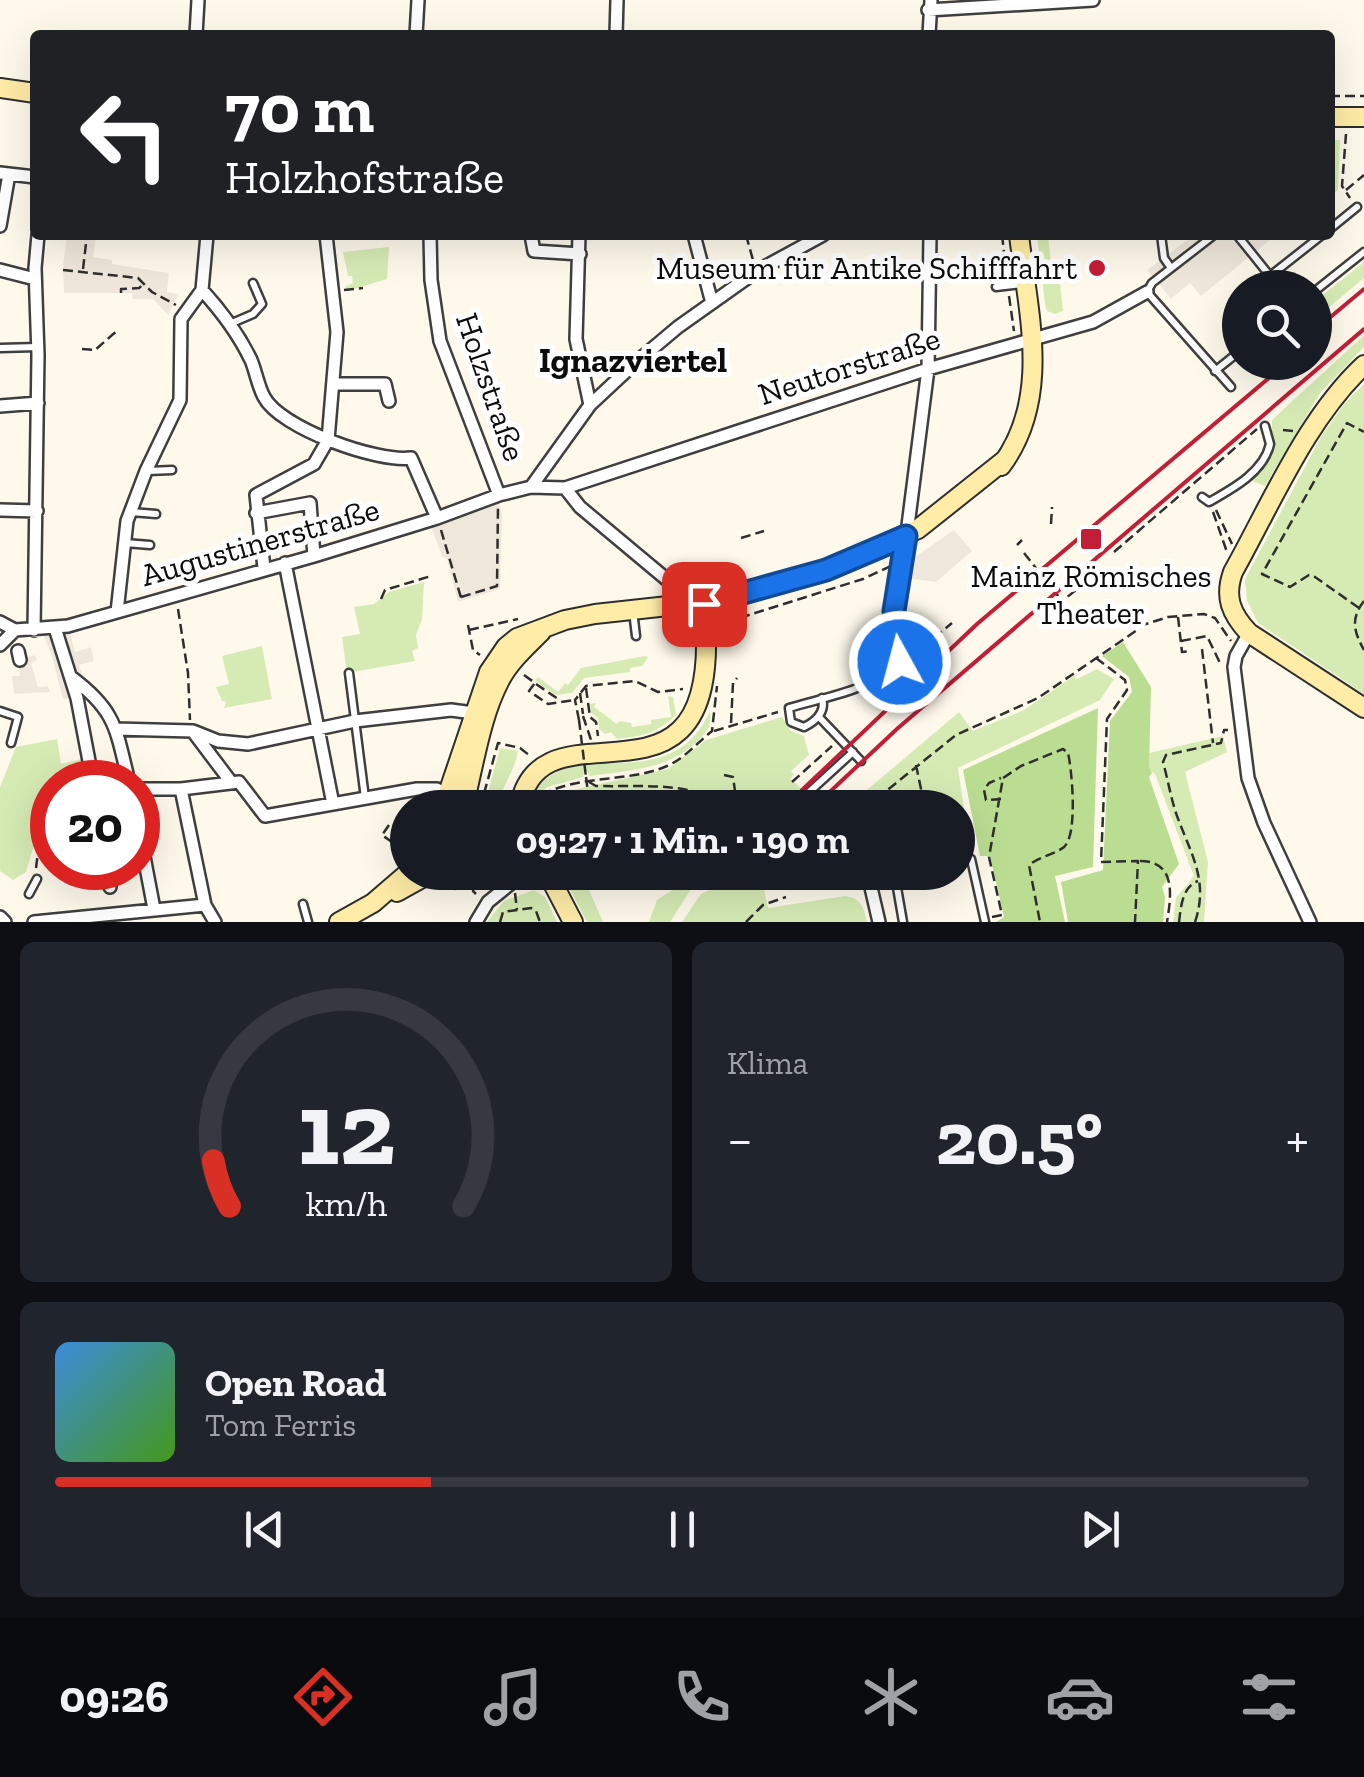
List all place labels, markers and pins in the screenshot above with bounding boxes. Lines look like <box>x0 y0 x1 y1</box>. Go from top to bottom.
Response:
place label: Museum für Antike Schifffahrt <box>656 249 1077 287</box>
marker: Museum für Antike Schifffahrt <box>1086 257 1108 279</box>
marker: Mainz Römisches Theater <box>1078 526 1104 552</box>
place label: Mainz Römisches Theater <box>971 557 1211 632</box>
pin <box>662 562 747 647</box>

